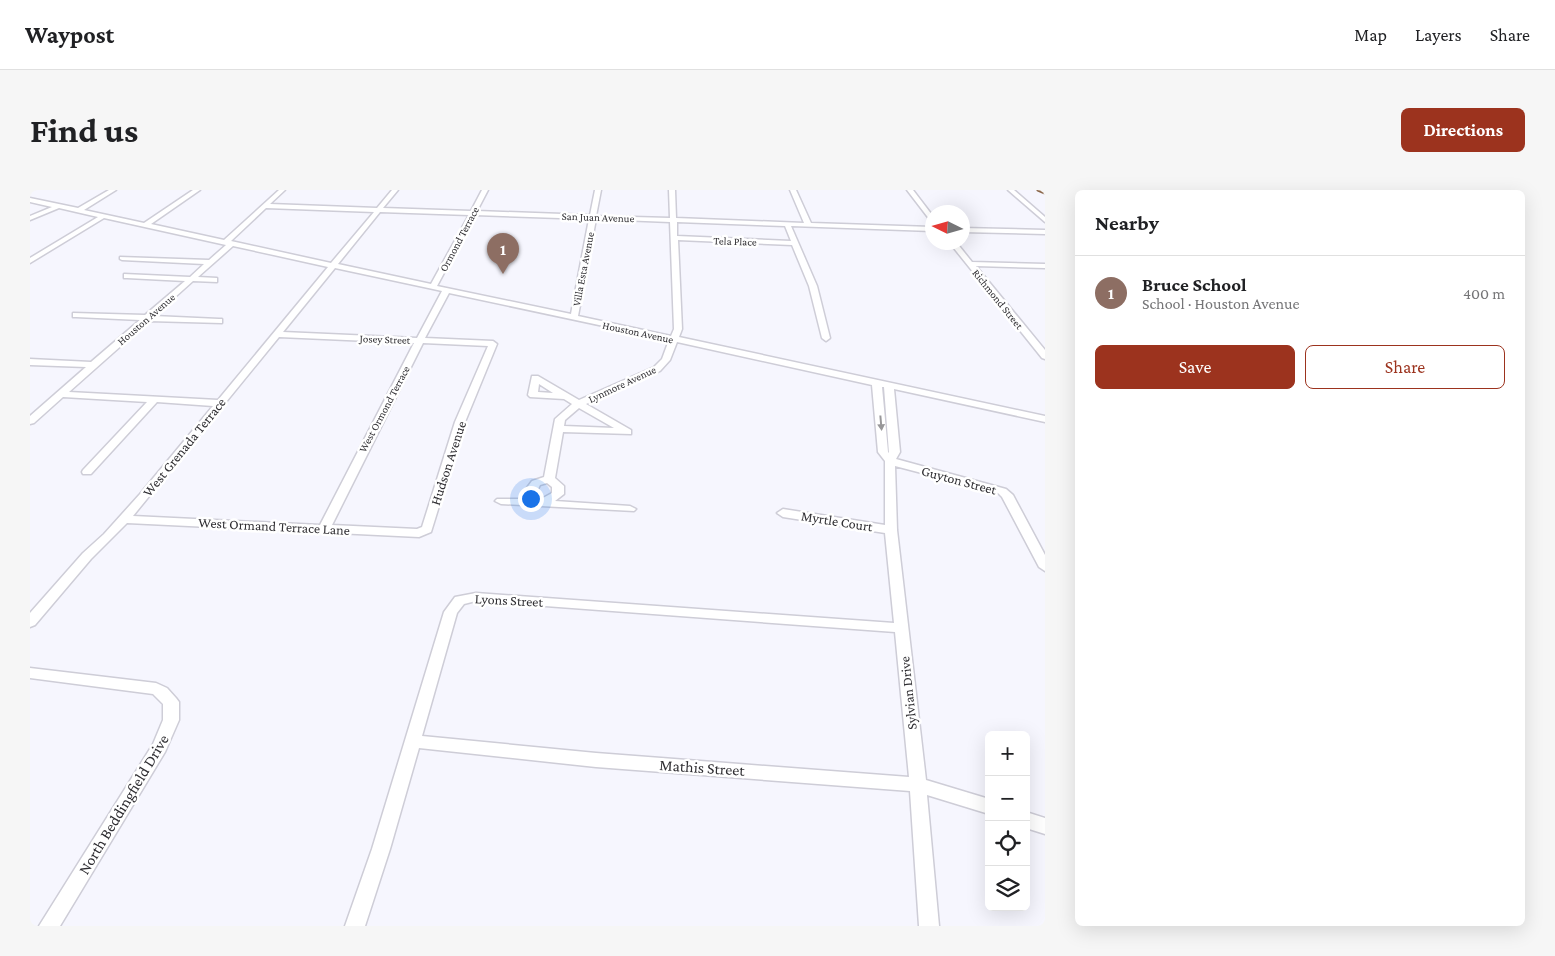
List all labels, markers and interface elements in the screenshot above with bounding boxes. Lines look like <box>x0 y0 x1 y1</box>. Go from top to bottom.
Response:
text: Waypost <box>25 21 114 48</box>
text: Map <box>1354 25 1387 45</box>
text: Layers <box>1415 25 1462 45</box>
text: Share <box>1490 25 1530 45</box>
button: Directions <box>1401 108 1525 152</box>
text: Find us <box>30 111 138 150</box>
street label: Ormond Terrace <box>437 204 481 274</box>
north arrow <box>925 205 970 250</box>
street label: San Juan Avenue <box>561 210 635 225</box>
text: Nearby <box>1095 211 1159 235</box>
street label: Villa Esta Avenue <box>570 231 596 307</box>
pin: 1 <box>487 233 519 274</box>
street label: Tela Place <box>713 234 757 248</box>
street label: Richmond Street <box>970 267 1026 332</box>
text: Bruce School <box>1142 274 1247 295</box>
text: 1 <box>1108 285 1114 302</box>
text: 400 m <box>1463 285 1505 302</box>
street label: Houston Avenue <box>115 291 177 347</box>
text: School · Houston Avenue <box>1142 295 1300 312</box>
street label: Houston Avenue <box>601 319 675 345</box>
street label: Josey Street <box>358 332 411 347</box>
button: Save <box>1095 345 1295 389</box>
button: Share <box>1305 345 1505 389</box>
street label: Lynmore Avenue <box>586 363 658 406</box>
street label: West Ormond Terrace <box>356 364 412 454</box>
street label: West Grenada Terrace <box>139 394 229 500</box>
one-way arrow <box>877 416 885 432</box>
street label: Hudson Avenue <box>427 419 469 507</box>
street label: Guyton Street <box>920 462 999 498</box>
your location <box>518 486 544 512</box>
street label: Myrtle Court <box>800 507 874 535</box>
street label: West Ormand Terrace Lane <box>198 514 350 538</box>
street label: Lyons Street <box>474 590 544 610</box>
street label: Sylvian Drive <box>896 655 920 731</box>
street label: North Beddingfield Drive <box>75 731 173 878</box>
map controls <box>985 731 1030 911</box>
button: + <box>985 731 1030 776</box>
street label: Mathis Street <box>659 756 746 779</box>
button: − <box>985 776 1030 821</box>
button: locate <box>985 821 1030 866</box>
button: layers <box>985 866 1030 911</box>

